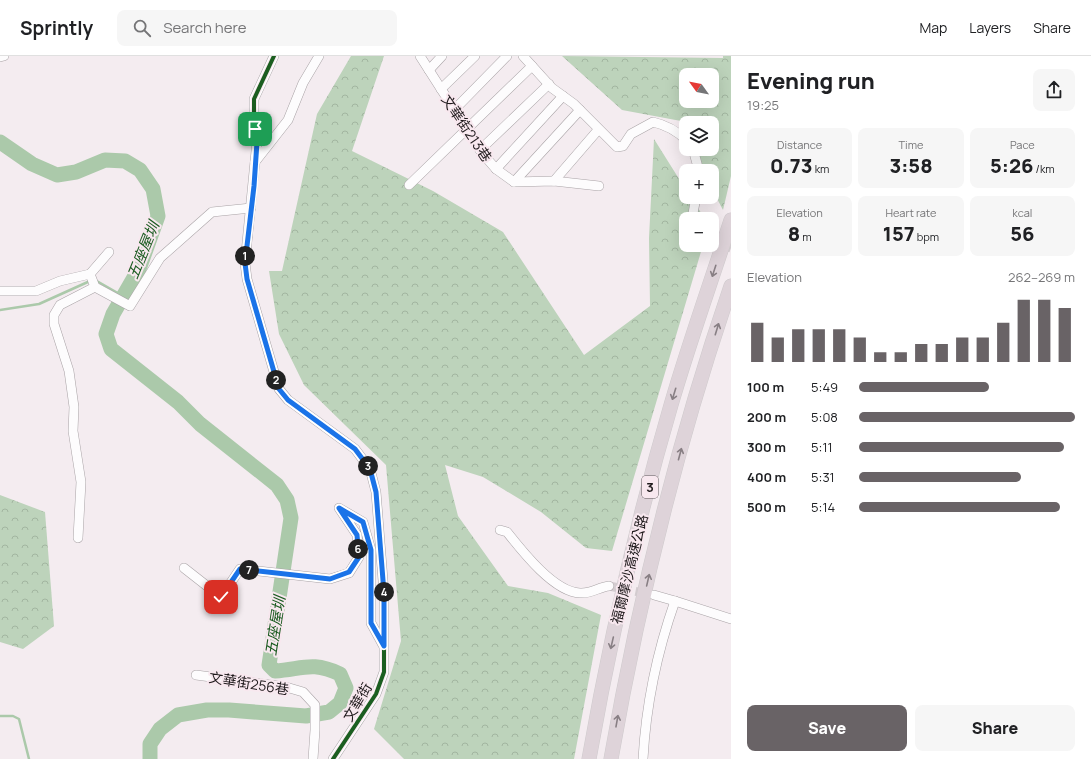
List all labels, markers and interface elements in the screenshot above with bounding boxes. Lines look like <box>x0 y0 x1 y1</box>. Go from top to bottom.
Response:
search box <box>117 10 397 46</box>
text: Sprintly <box>20 15 93 41</box>
icon: search <box>131 17 153 39</box>
text: Search here <box>163 17 247 38</box>
text: Map <box>919 18 947 37</box>
text: Layers <box>969 18 1011 37</box>
text: Share <box>1033 18 1071 37</box>
text: Evening run <box>747 66 875 96</box>
north arrow <box>679 68 719 108</box>
map controls <box>679 68 719 252</box>
button: share <box>1033 69 1075 111</box>
street label: 文華街213巷 <box>438 91 496 165</box>
text: 19:25 <box>747 96 779 114</box>
pin <box>238 112 272 146</box>
button: layers <box>679 116 719 156</box>
icon: arrive <box>244 118 266 140</box>
text: Distance <box>777 137 822 152</box>
text: Time <box>899 137 923 152</box>
text: Pace <box>1010 137 1035 152</box>
text: 0.73 <box>770 152 812 179</box>
text: 3:58 <box>889 152 933 179</box>
text: 5:26 <box>990 152 1033 179</box>
text: km <box>812 161 829 176</box>
text: /km <box>1033 161 1055 176</box>
button: + <box>679 164 719 204</box>
text: Elevation <box>776 205 823 220</box>
text: Heart rate <box>885 205 937 220</box>
text: kcal <box>1012 205 1032 220</box>
button: − <box>679 212 719 252</box>
water label: 五座屋圳 <box>122 216 165 282</box>
text: 8 <box>788 220 800 247</box>
text: 157 <box>883 220 915 247</box>
text: 56 <box>1010 220 1034 247</box>
text: m <box>800 229 812 244</box>
text: bpm <box>915 229 939 244</box>
pin: 1 <box>235 246 255 266</box>
text: 1 <box>243 248 247 263</box>
one-way arrow <box>710 264 717 277</box>
text: Elevation <box>747 268 802 286</box>
text: 262–269 m <box>1008 268 1075 286</box>
one-way arrow <box>714 323 721 336</box>
pin: 2 <box>266 370 286 390</box>
text: 2 <box>273 372 279 387</box>
text: 100 m <box>747 378 784 396</box>
text: 5:49 <box>811 378 838 396</box>
one-way arrow <box>670 388 678 400</box>
text: 200 m <box>747 408 786 426</box>
text: 5:08 <box>811 408 838 426</box>
text: 300 m <box>747 438 786 456</box>
text: 5:11 <box>811 438 833 456</box>
one-way arrow <box>677 448 685 461</box>
pin: 3 <box>358 456 378 476</box>
text: 3 <box>365 458 371 473</box>
text: 400 m <box>747 468 786 486</box>
text: 5:31 <box>811 468 835 486</box>
road number: 3 <box>642 476 658 498</box>
text: 500 m <box>747 498 786 516</box>
text: 5:14 <box>811 498 835 516</box>
street label: 福爾摩沙高速公路 <box>606 512 652 626</box>
pin: 6 <box>348 539 368 559</box>
text: 6 <box>355 541 361 556</box>
pin: 7 <box>239 560 259 580</box>
text: 7 <box>246 562 252 577</box>
one-way arrow <box>644 574 652 587</box>
pin <box>204 580 238 614</box>
pin: 4 <box>374 582 394 602</box>
text: 4 <box>381 584 387 599</box>
icon: check <box>210 586 232 608</box>
water label: 五座屋圳 <box>260 593 290 657</box>
one-way arrow <box>607 636 615 649</box>
street label: 文華街256巷 <box>208 667 290 699</box>
street label: 文華街 <box>338 679 376 725</box>
button: Save <box>747 705 907 751</box>
button: Share <box>915 705 1075 751</box>
one-way arrow <box>614 714 622 727</box>

